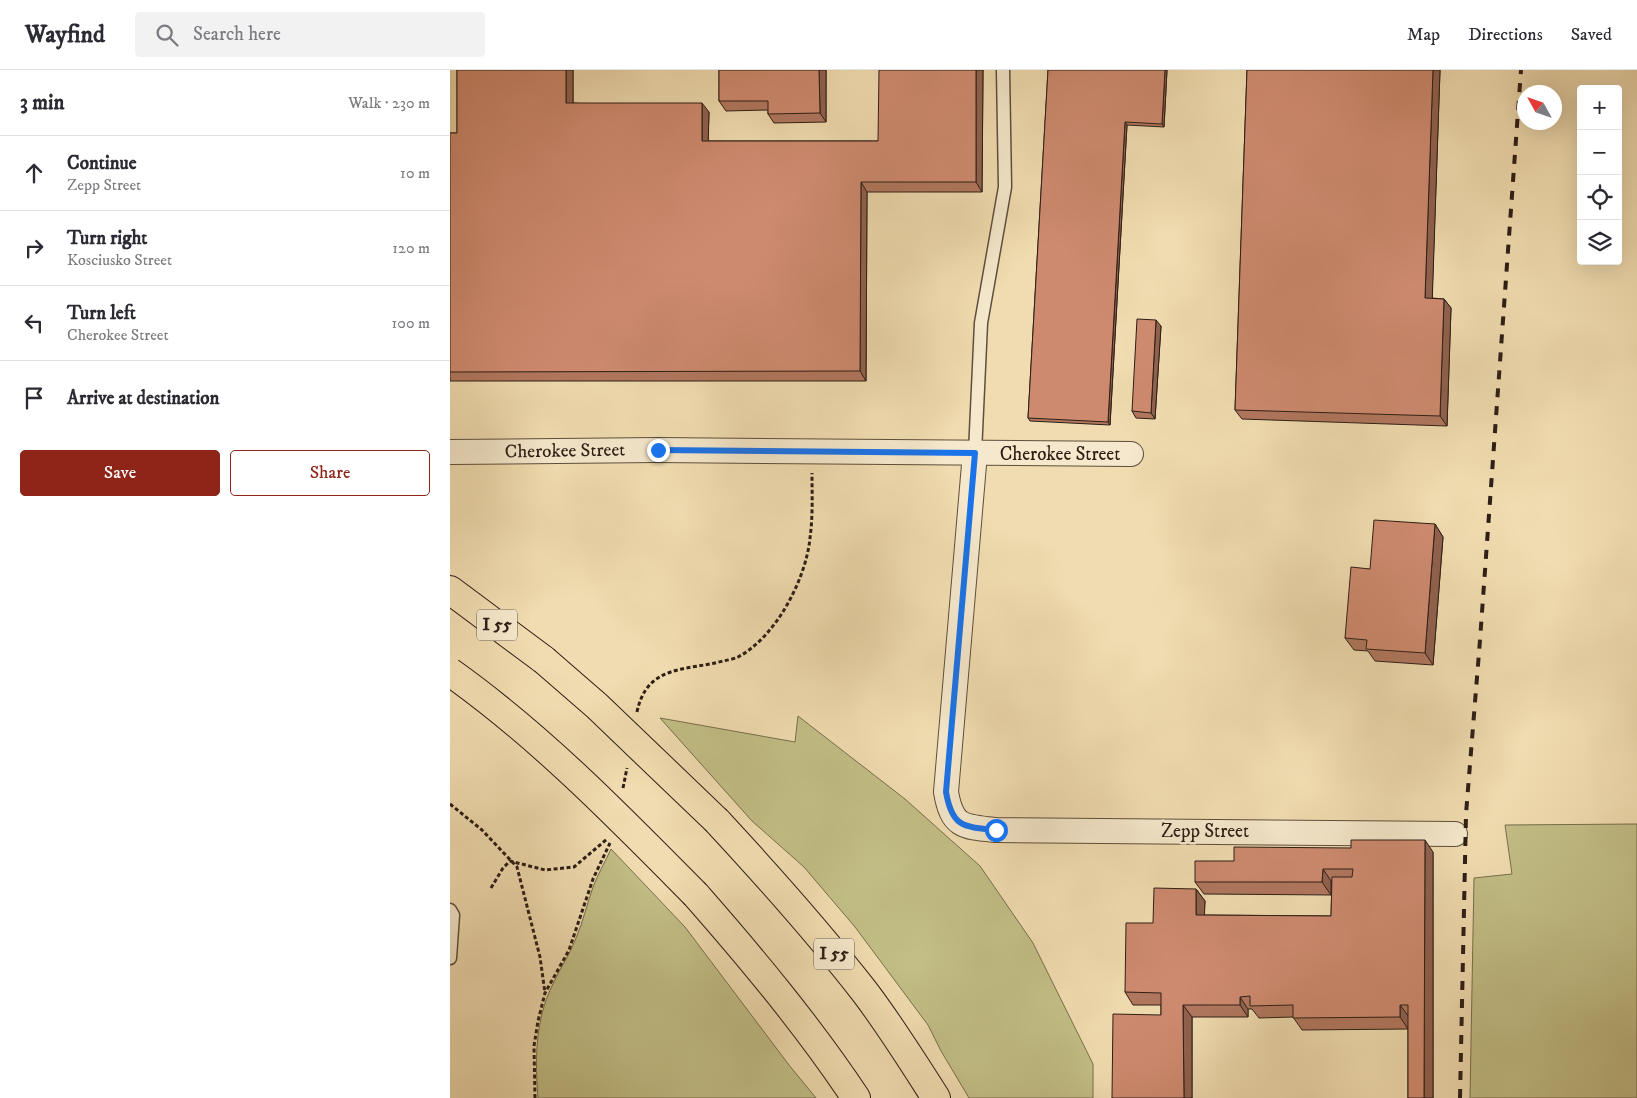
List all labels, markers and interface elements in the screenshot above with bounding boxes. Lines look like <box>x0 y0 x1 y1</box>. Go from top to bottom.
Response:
search box <box>135 12 485 57</box>
text: Wayfind <box>25 20 105 50</box>
icon: search <box>153 21 181 49</box>
text: Search here <box>193 23 281 46</box>
text: Map <box>1407 24 1440 46</box>
text: Directions <box>1468 24 1543 46</box>
text: Saved <box>1571 24 1612 46</box>
north arrow <box>1517 85 1562 130</box>
map controls <box>1577 85 1622 265</box>
button: + <box>1577 85 1622 130</box>
text: 3 min <box>20 90 65 116</box>
text: Walk · 230 m <box>348 93 430 113</box>
button: − <box>1577 130 1622 175</box>
text: Continue <box>67 152 137 175</box>
icon: ahead <box>20 159 48 187</box>
text: 10 m <box>400 163 430 183</box>
text: Zepp Street <box>67 175 141 195</box>
button: locate <box>1577 175 1622 220</box>
button: layers <box>1577 220 1622 265</box>
text: Turn right <box>67 227 147 250</box>
icon: right <box>20 234 48 262</box>
text: 120 m <box>392 238 430 258</box>
text: Kosciusko Street <box>67 250 172 270</box>
text: Turn left <box>67 302 136 325</box>
icon: left <box>20 309 48 337</box>
text: 100 m <box>392 313 430 333</box>
text: Cherokee Street <box>67 325 169 345</box>
icon: arrive <box>20 384 48 412</box>
text: Arrive at destination <box>67 387 219 410</box>
street label: Cherokee Street <box>504 438 626 464</box>
route end <box>647 439 670 462</box>
street label: Cherokee Street <box>1000 443 1120 466</box>
button: Save <box>20 450 220 496</box>
button: Share <box>230 450 430 496</box>
road number: I 55 <box>477 610 517 640</box>
route start <box>985 819 1008 842</box>
street label: Zepp Street <box>1161 820 1249 843</box>
road number: I 55 <box>814 939 854 970</box>

